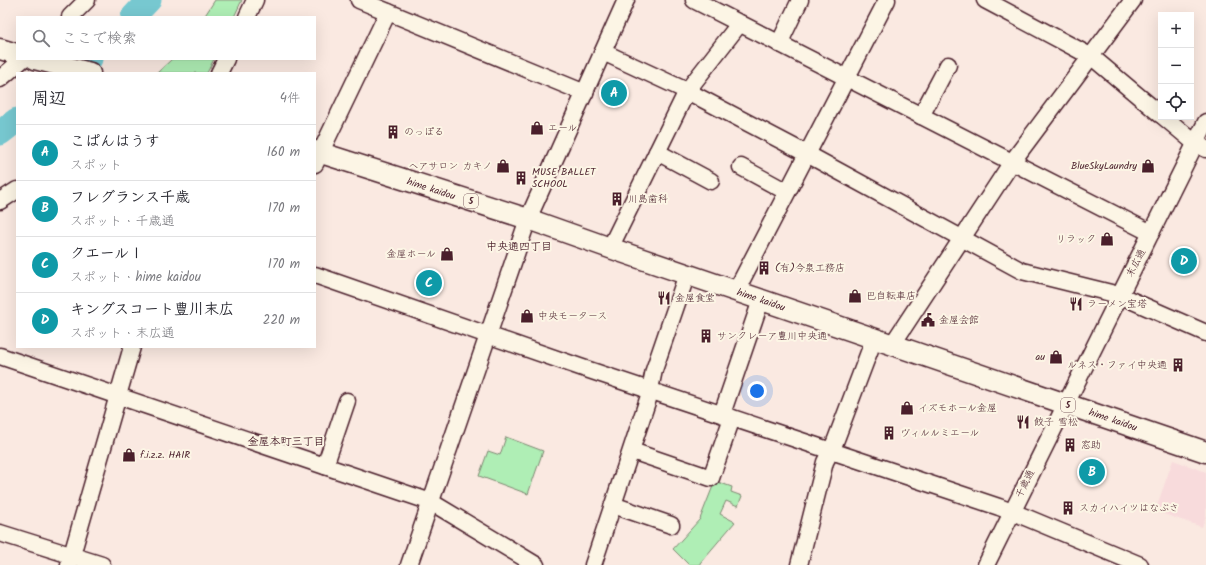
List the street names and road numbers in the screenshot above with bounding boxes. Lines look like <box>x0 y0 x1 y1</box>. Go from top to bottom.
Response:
street label: hime kaidou <box>405 174 458 204</box>
road number: 5 <box>464 194 478 208</box>
street label: 末広通 <box>1122 246 1150 280</box>
street label: hime kaidou <box>735 284 788 316</box>
road number: 5 <box>1061 398 1075 412</box>
street label: hime kaidou <box>1087 404 1140 436</box>
street label: 千歳通 <box>1011 467 1039 501</box>

